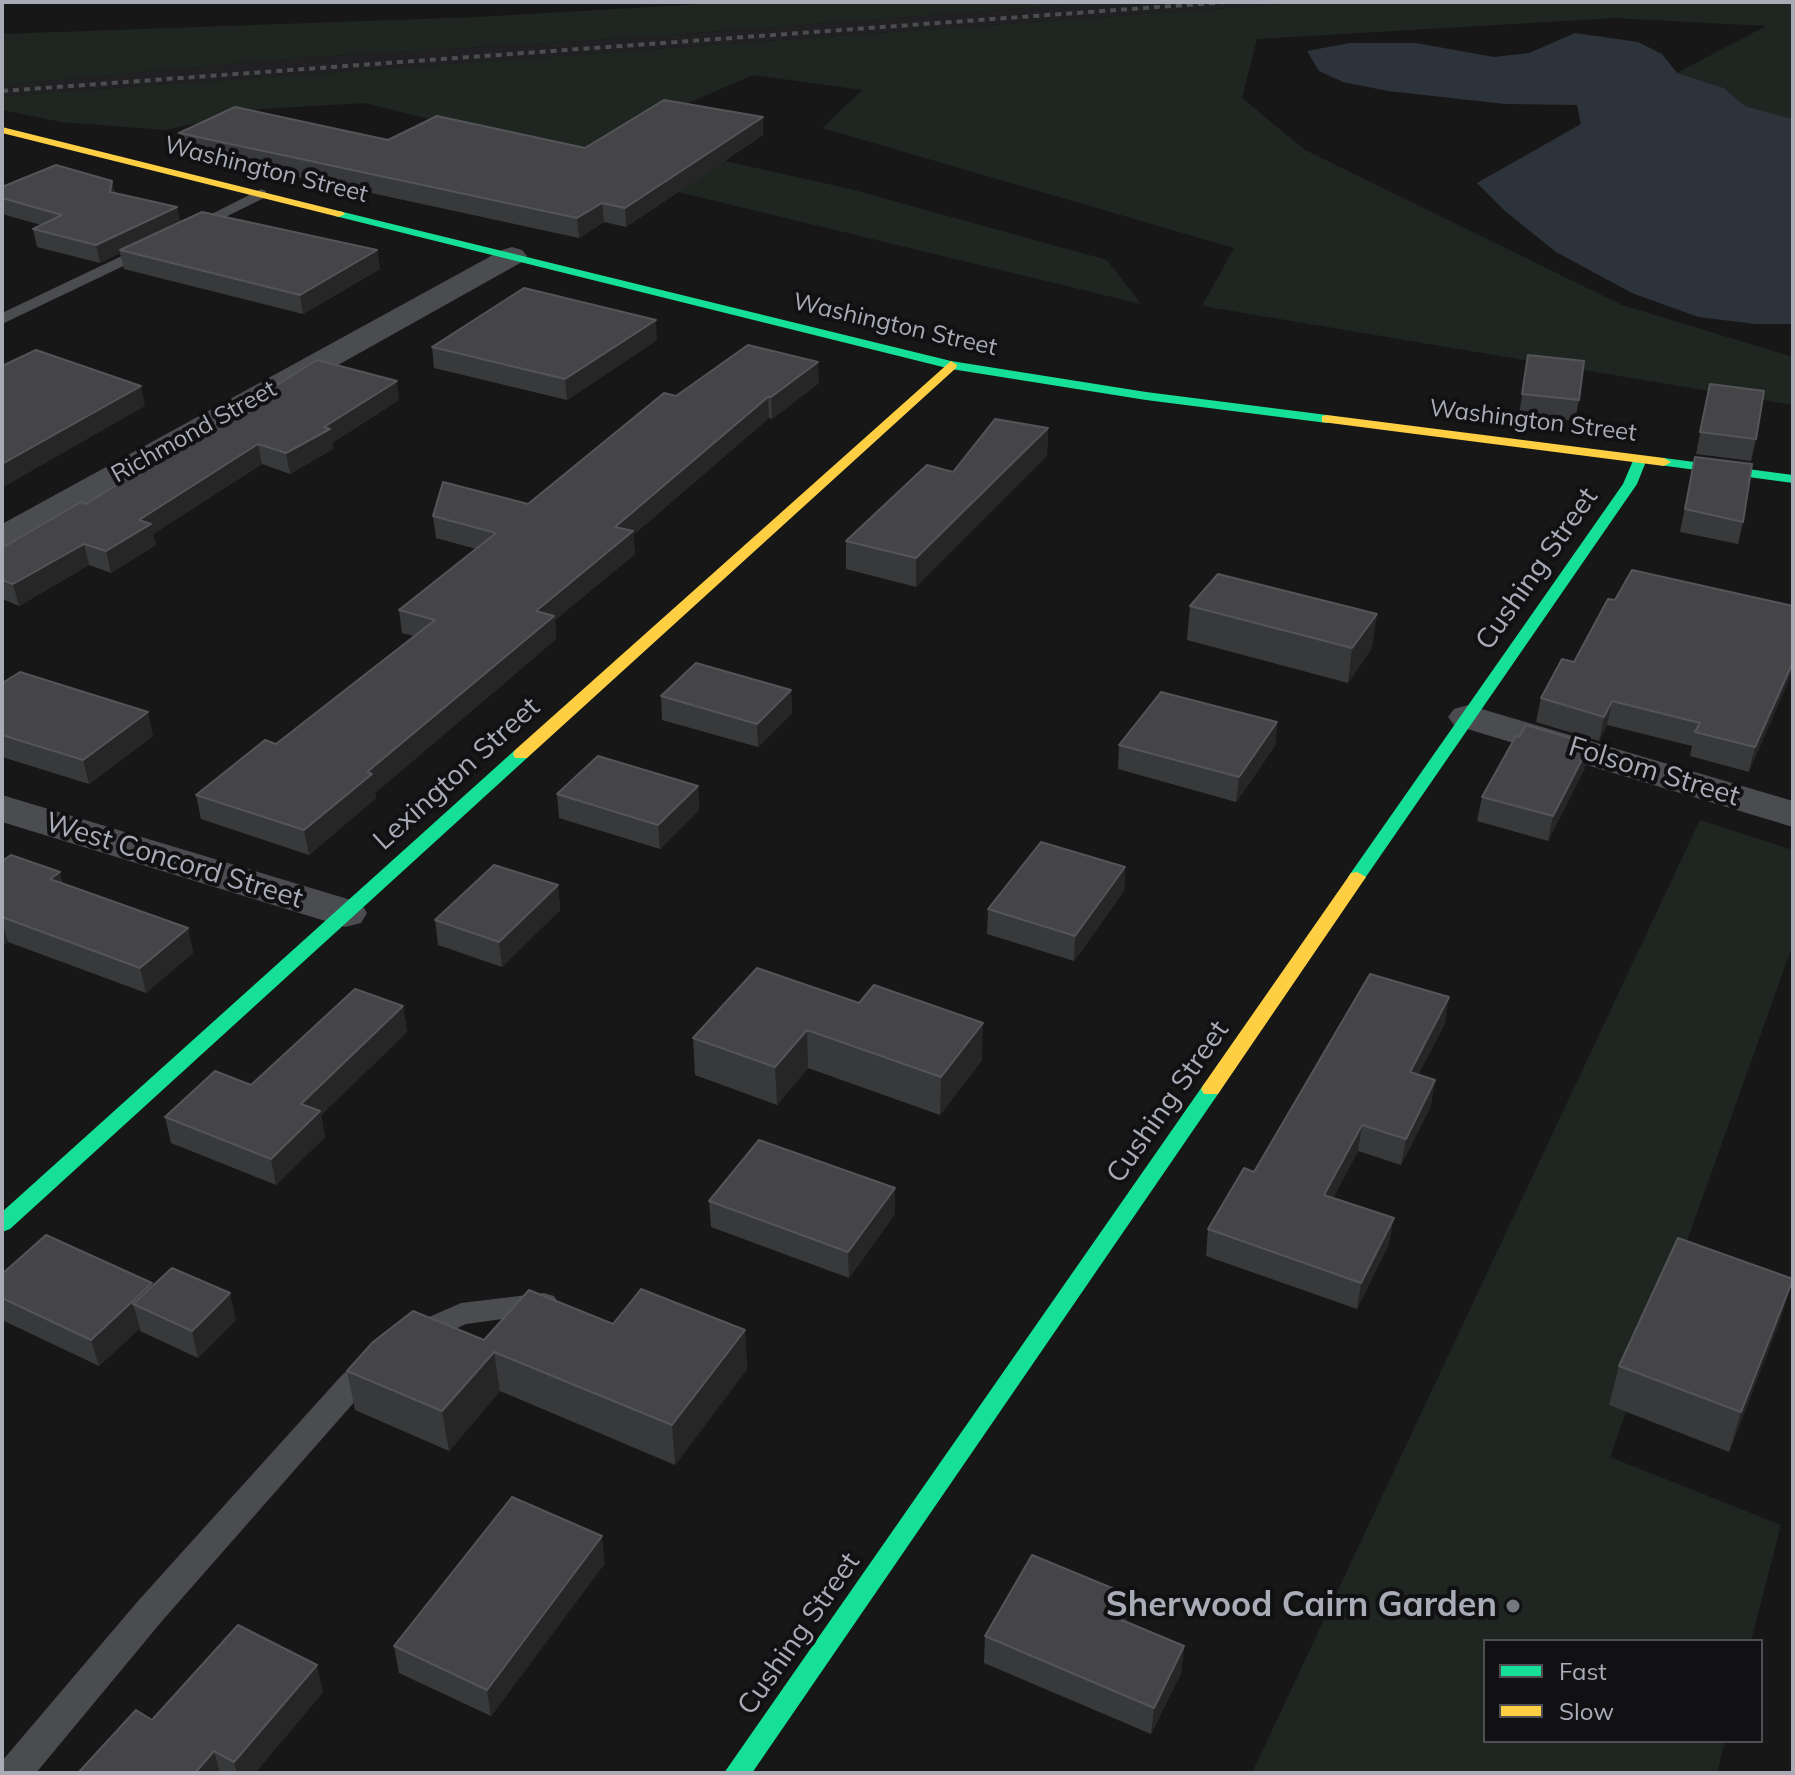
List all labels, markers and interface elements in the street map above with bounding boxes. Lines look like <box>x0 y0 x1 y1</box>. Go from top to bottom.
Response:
street label: Washington Street <box>161 131 371 209</box>
street label: Washington Street <box>790 288 1000 362</box>
street label: Richmond Street <box>106 375 282 489</box>
street label: Washington Street <box>1428 394 1638 448</box>
street label: Cushing Street <box>1469 482 1605 656</box>
street label: Lexington Street <box>367 691 547 857</box>
street label: Folsom Street <box>1564 730 1744 814</box>
street label: West Concord Street <box>41 806 307 916</box>
street label: Cushing Street <box>1100 1015 1236 1189</box>
street label: Cushing Street <box>731 1547 867 1721</box>
place label: Sherwood Cairn Garden <box>1106 1586 1497 1626</box>
marker: Sherwood Cairn Garden <box>1504 1597 1522 1615</box>
legend <box>1483 1639 1763 1743</box>
text: Fast <box>1559 1656 1607 1686</box>
text: Slow <box>1559 1696 1614 1726</box>

